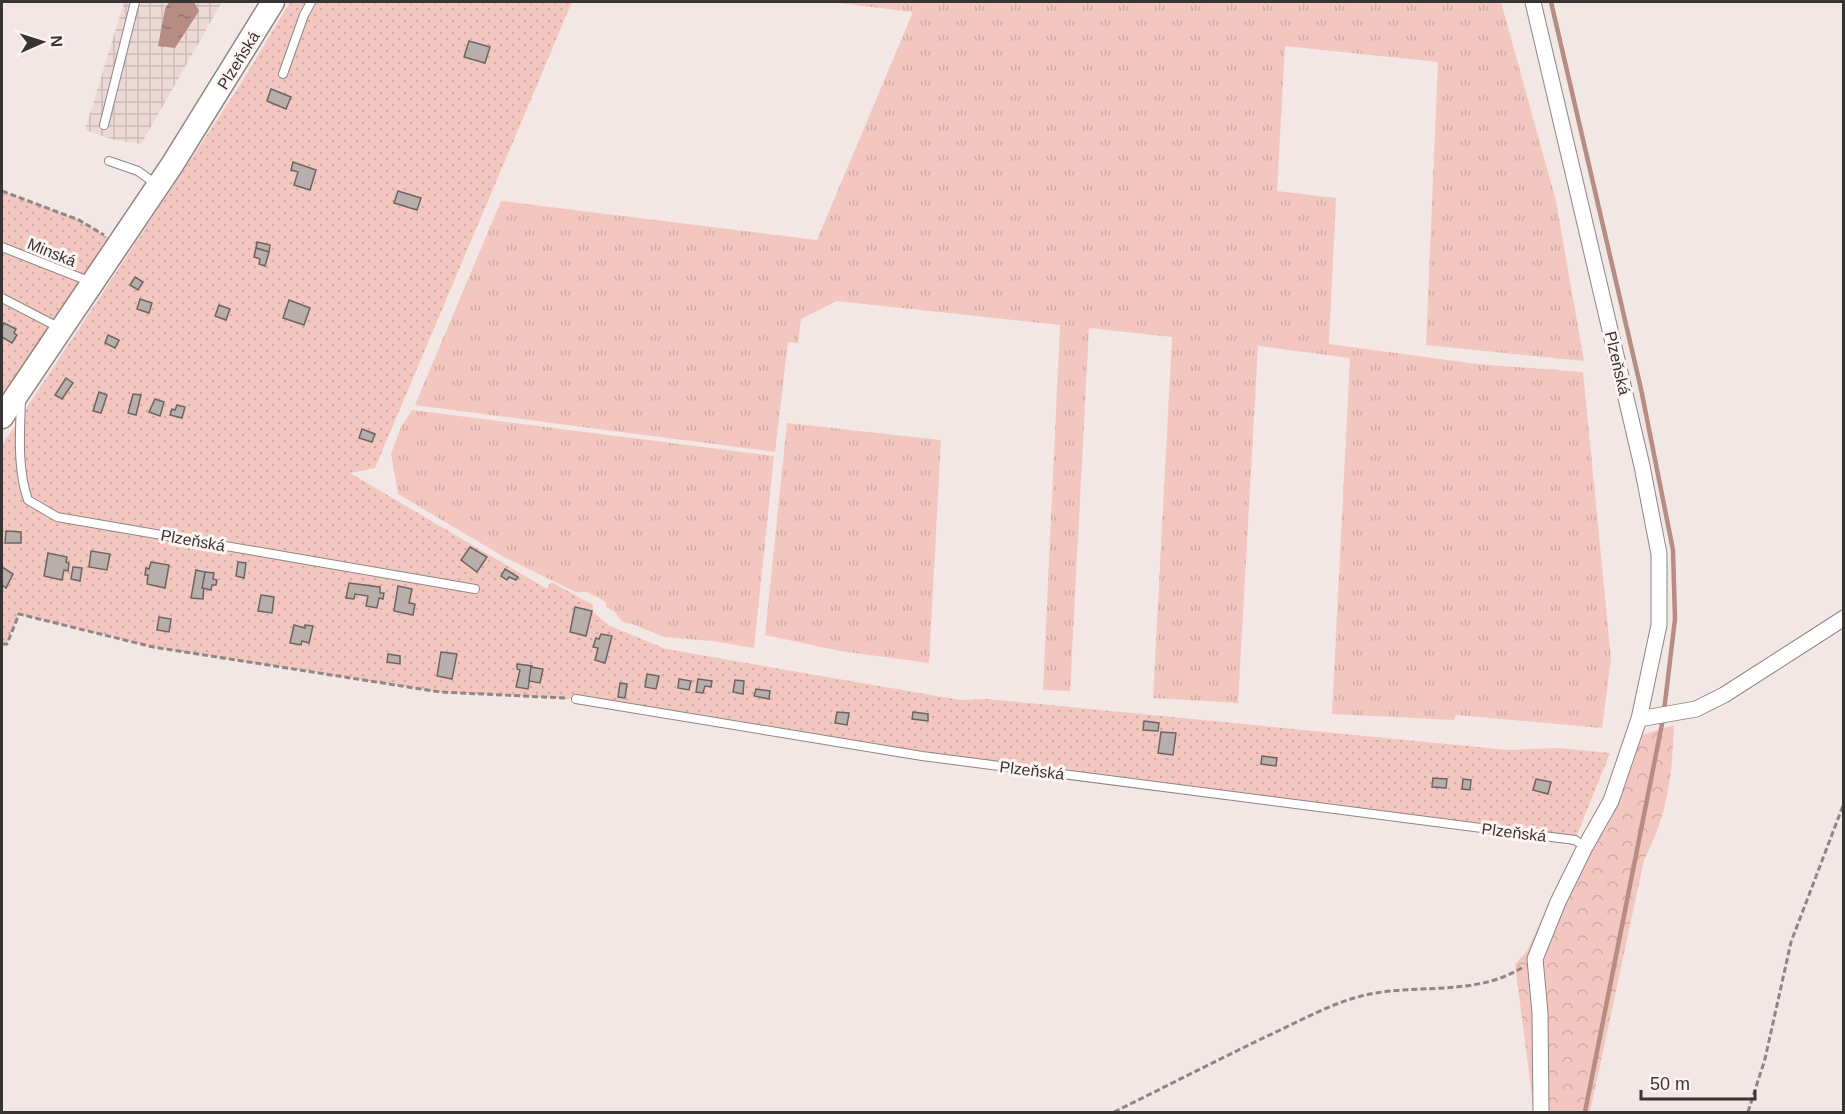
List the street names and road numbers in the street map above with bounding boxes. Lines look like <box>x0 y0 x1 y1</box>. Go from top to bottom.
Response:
street label: Plzeňská <box>214 28 263 92</box>
street label: Minská <box>25 235 79 270</box>
street label: Plzeňská <box>1602 330 1633 397</box>
street label: Plzeňská <box>159 526 226 555</box>
street label: Plzeňská <box>999 758 1065 783</box>
street label: Plzeňská <box>1481 820 1547 845</box>

